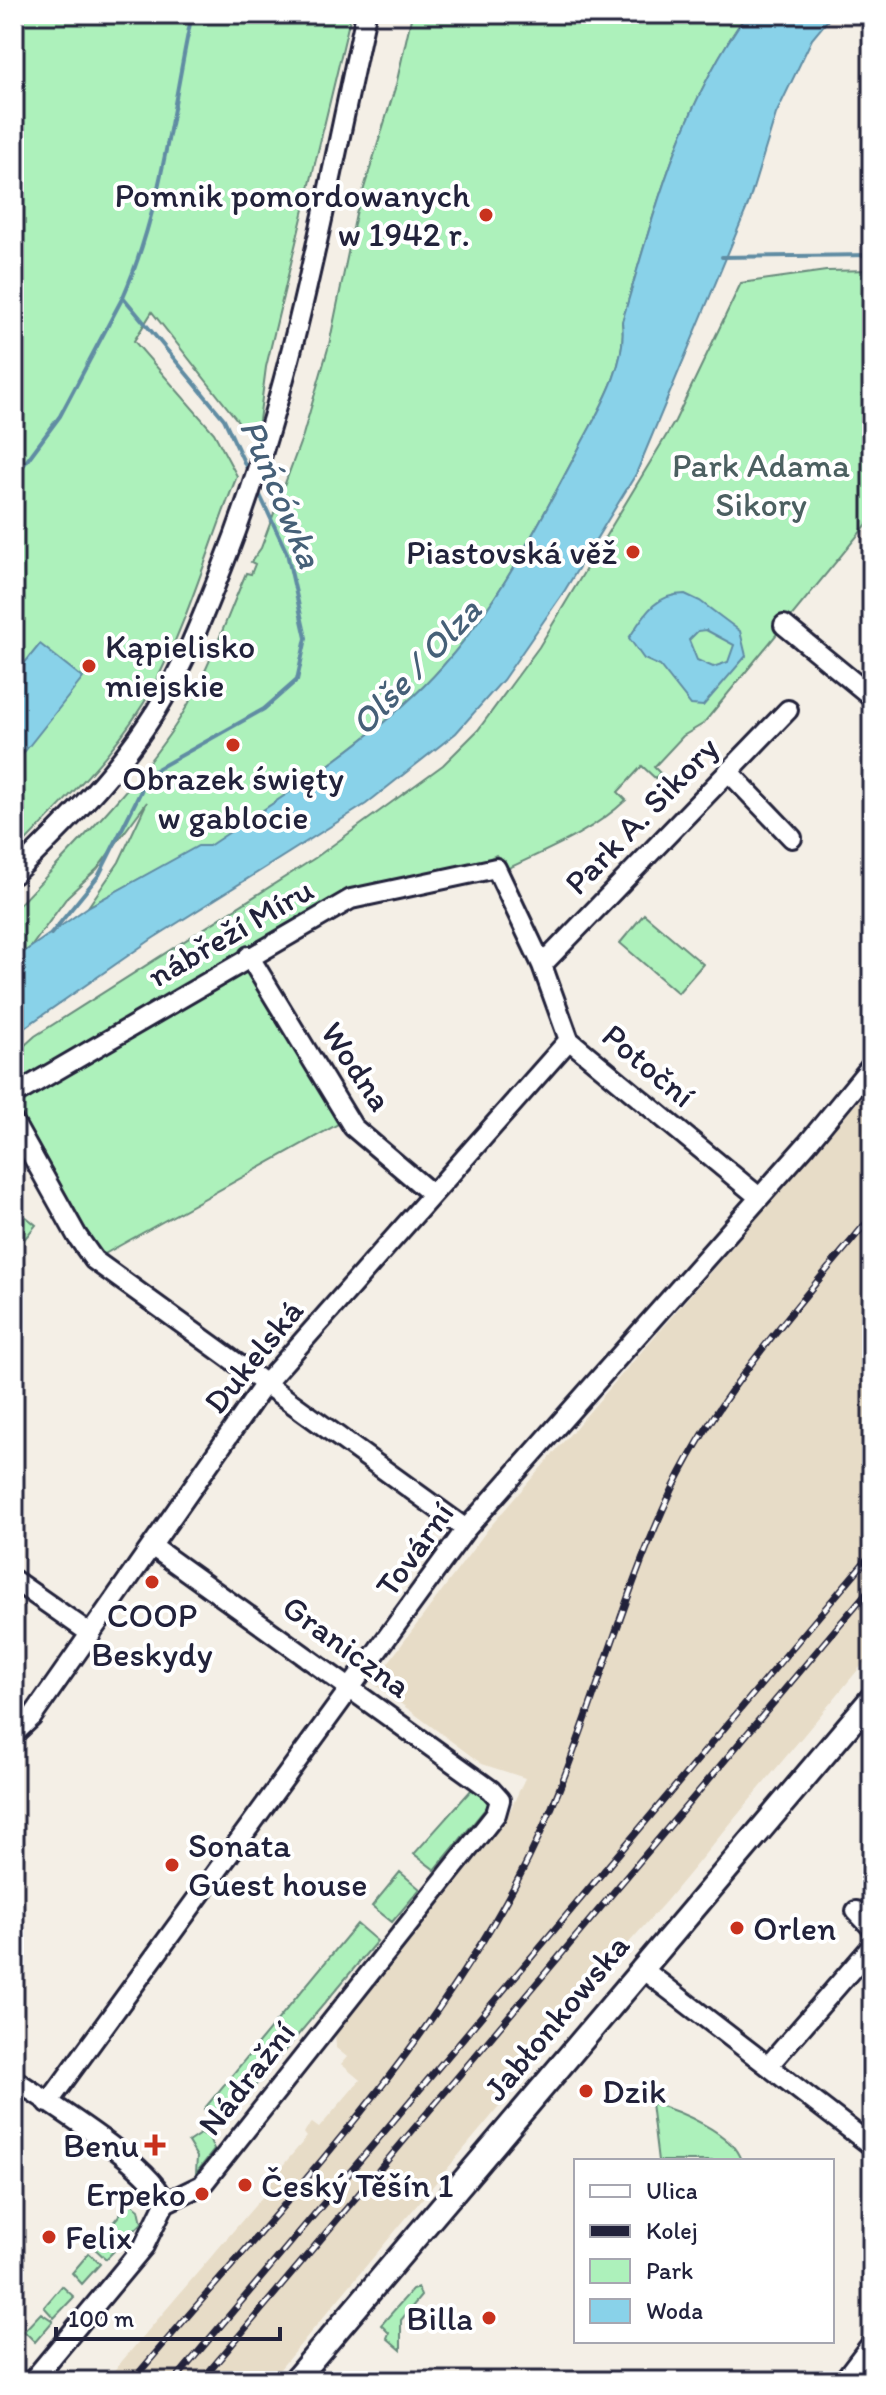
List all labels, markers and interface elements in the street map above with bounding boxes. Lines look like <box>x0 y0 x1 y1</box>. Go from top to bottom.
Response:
place label: Pomnik pomordowanych w 1942 r. <box>114 175 470 255</box>
marker: Pomnik pomordowanych w 1942 r. <box>477 206 495 224</box>
water label: Puńcówka <box>231 413 332 575</box>
park label: Park Adama Sikory <box>672 445 850 525</box>
place label: Piastovská věž <box>406 532 617 573</box>
marker: Piastovská věž <box>624 543 642 561</box>
water label: Olše / Olza <box>341 589 490 744</box>
place label: Kąpielisko miejskie <box>105 626 256 706</box>
marker: Kąpielisko miejskie <box>80 657 98 675</box>
street label: Park A. Sikory <box>556 728 727 903</box>
marker: Obrazek święty w gablocie <box>224 736 242 754</box>
place label: Obrazek święty w gablocie <box>122 758 344 838</box>
street label: nábřeží Míru <box>140 869 320 996</box>
street label: Wodna <box>312 1014 401 1119</box>
street label: Potoční <box>594 1015 704 1116</box>
street label: Dukelská <box>195 1291 312 1422</box>
street label: Tovární <box>366 1494 463 1605</box>
marker: COOP Beskydy <box>143 1573 161 1591</box>
street label: Graniczna <box>274 1586 419 1707</box>
place label: COOP Beskydy <box>91 1595 213 1675</box>
place label: Sonata Guest house <box>188 1825 367 1905</box>
marker: Sonata Guest house <box>163 1856 181 1874</box>
place label: Orlen <box>753 1908 836 1949</box>
marker: Orlen <box>728 1919 746 1937</box>
street label: Jabłonkowska <box>475 1925 638 2109</box>
street label: Nádražní <box>189 2013 304 2144</box>
place label: Dzik <box>602 2071 666 2112</box>
marker: Dzik <box>577 2082 595 2100</box>
place label: Benu <box>63 2125 139 2166</box>
marker: Benu <box>146 2136 164 2154</box>
legend <box>574 2159 834 2343</box>
place label: Český Těšín 1 <box>261 2165 454 2206</box>
place label: Erpeko <box>86 2174 186 2215</box>
marker: Český Těšín 1 <box>236 2176 254 2194</box>
text: Ulica <box>646 2176 698 2205</box>
marker: Erpeko <box>193 2185 211 2203</box>
text: Kolej <box>646 2216 698 2245</box>
place label: Felix <box>65 2217 132 2258</box>
marker: Felix <box>40 2228 58 2246</box>
text: Park <box>646 2256 693 2285</box>
scale bar <box>56 2291 280 2341</box>
text: Woda <box>646 2296 703 2325</box>
place label: Billa <box>406 2298 473 2339</box>
text: 100 m <box>68 2304 134 2333</box>
marker: Billa <box>480 2309 498 2327</box>

